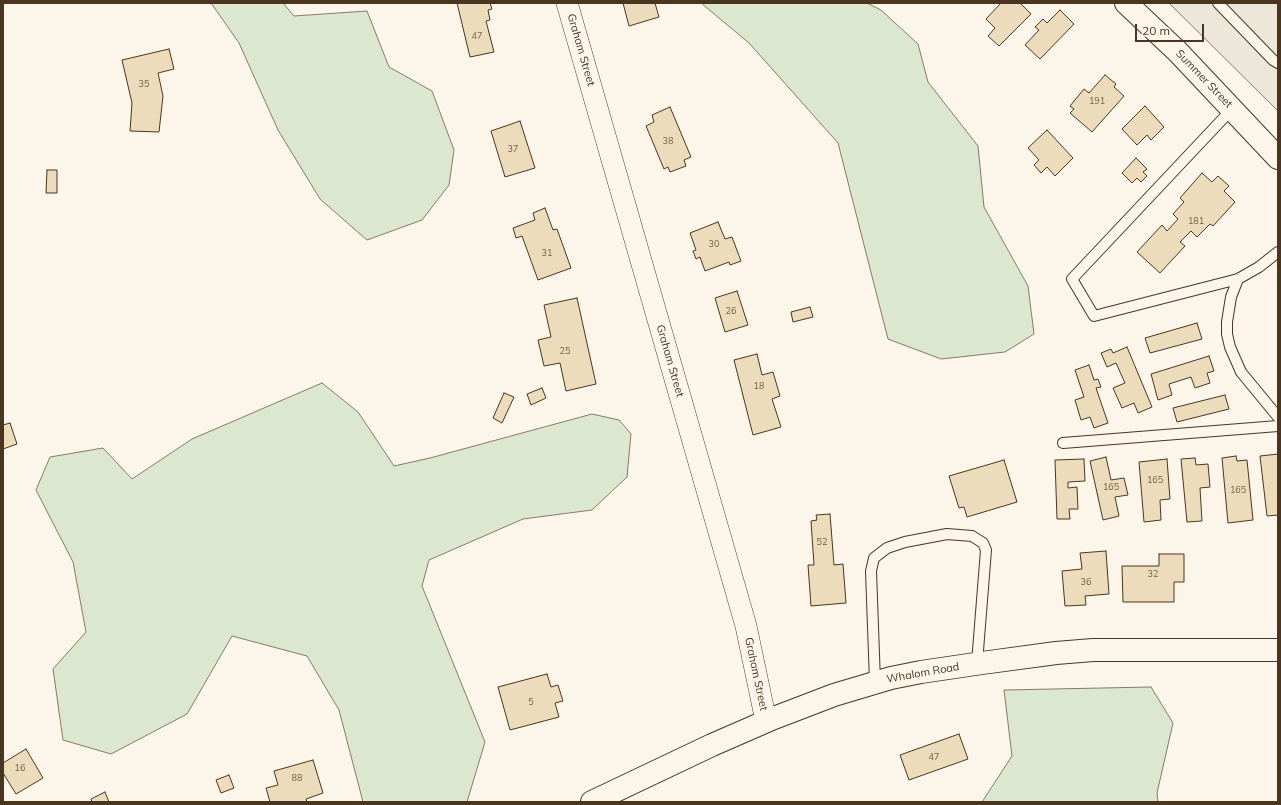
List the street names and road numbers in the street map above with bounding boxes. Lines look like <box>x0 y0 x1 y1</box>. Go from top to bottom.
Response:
street label: Graham Street <box>564 12 598 88</box>
street label: Summer Street <box>1173 47 1235 111</box>
street label: Graham Street <box>653 323 687 399</box>
street label: Graham Street <box>742 636 770 712</box>
street label: Whalom Road <box>886 660 960 686</box>

